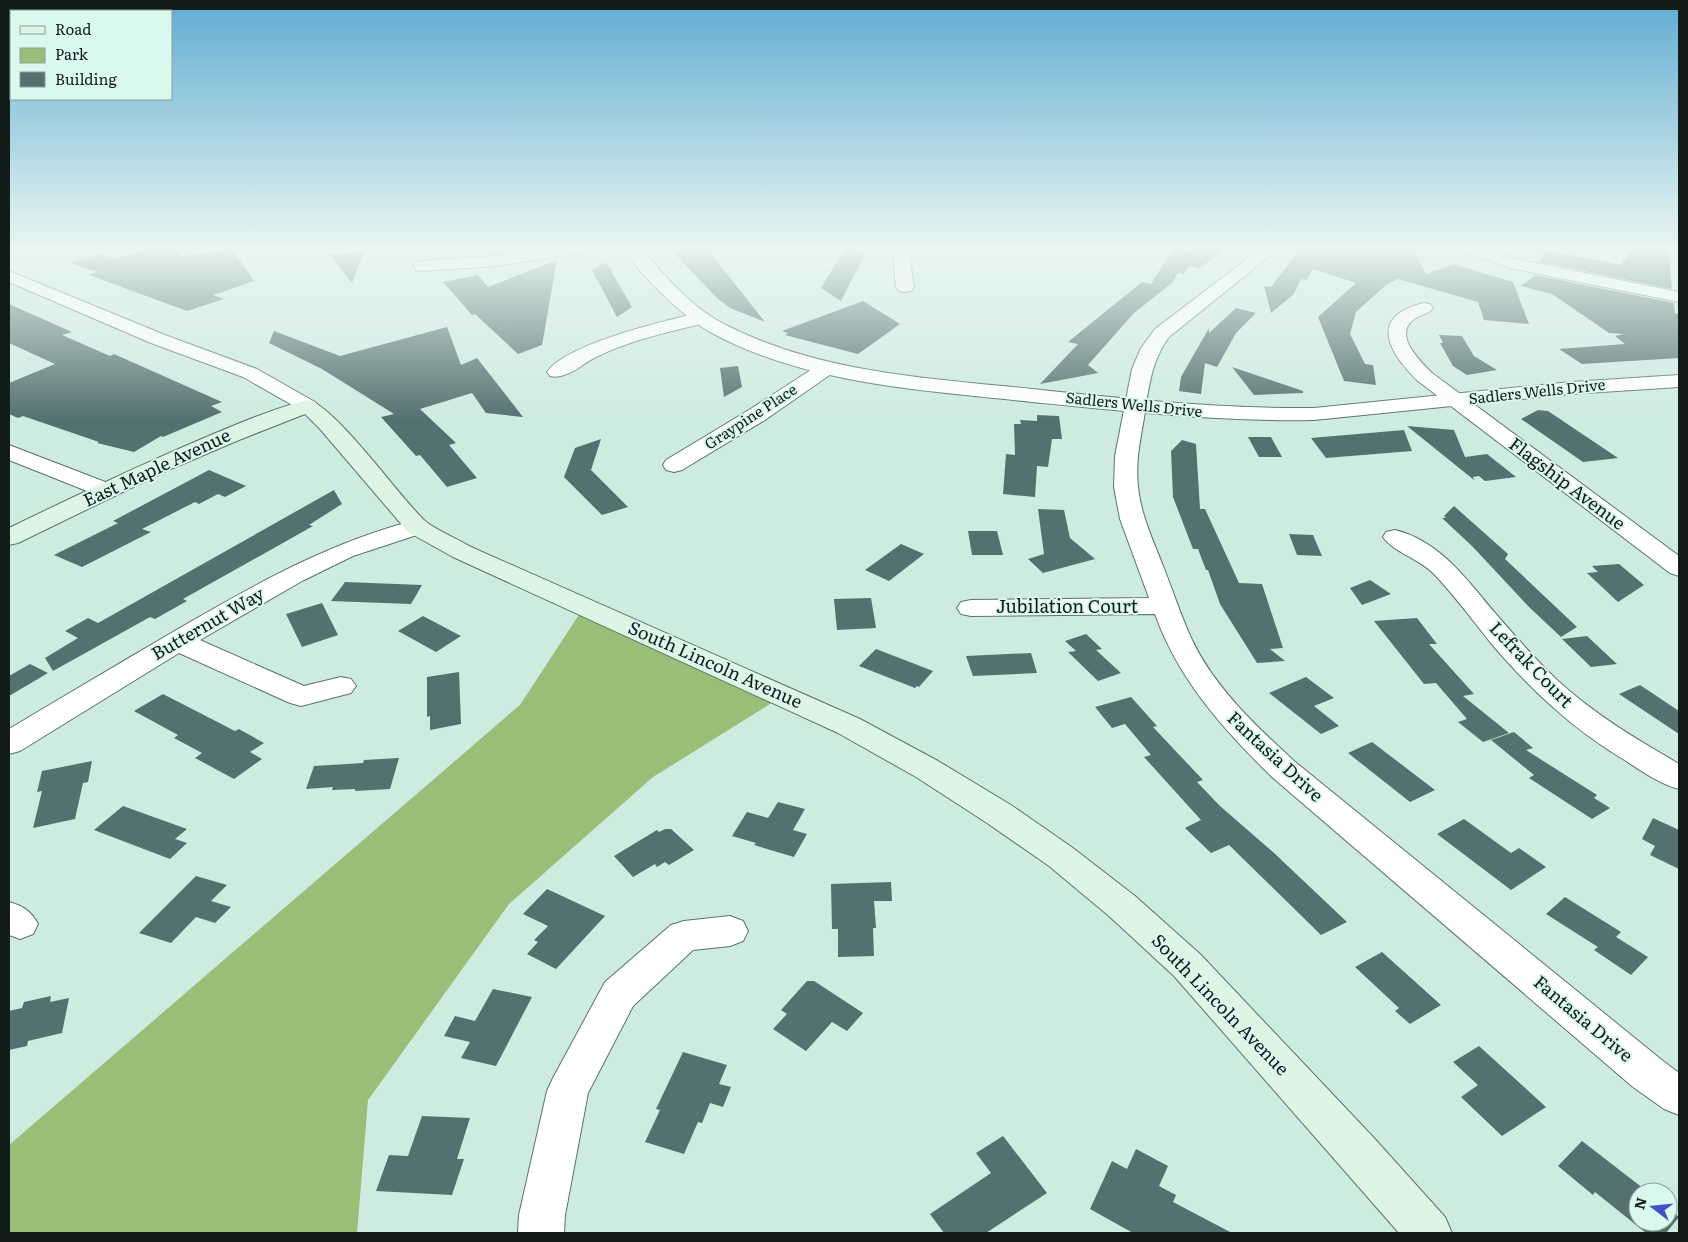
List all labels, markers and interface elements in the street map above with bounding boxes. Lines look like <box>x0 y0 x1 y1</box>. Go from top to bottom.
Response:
legend <box>10 10 172 100</box>
text: Road <box>55 17 91 40</box>
text: Park <box>55 42 89 65</box>
text: Building <box>55 67 117 90</box>
street label: Sadlers Wells Drive <box>1467 372 1606 409</box>
street label: Graypine Place <box>699 377 801 454</box>
street label: Sadlers Wells Drive <box>1065 385 1204 422</box>
street label: East Maple Avenue <box>78 421 235 513</box>
street label: Flagship Avenue <box>1504 430 1632 536</box>
street label: Butternut Way <box>146 579 269 666</box>
street label: Jubilation Court <box>996 592 1139 619</box>
street label: South Lincoln Avenue <box>624 613 807 714</box>
street label: Lefrak Court <box>1484 615 1581 714</box>
street label: Fantasia Drive <box>1222 704 1330 808</box>
street label: South Lincoln Avenue <box>1146 927 1296 1081</box>
street label: Fantasia Drive <box>1528 968 1640 1068</box>
north arrow <box>1628 1182 1678 1232</box>
text: N <box>1628 1194 1651 1212</box>

